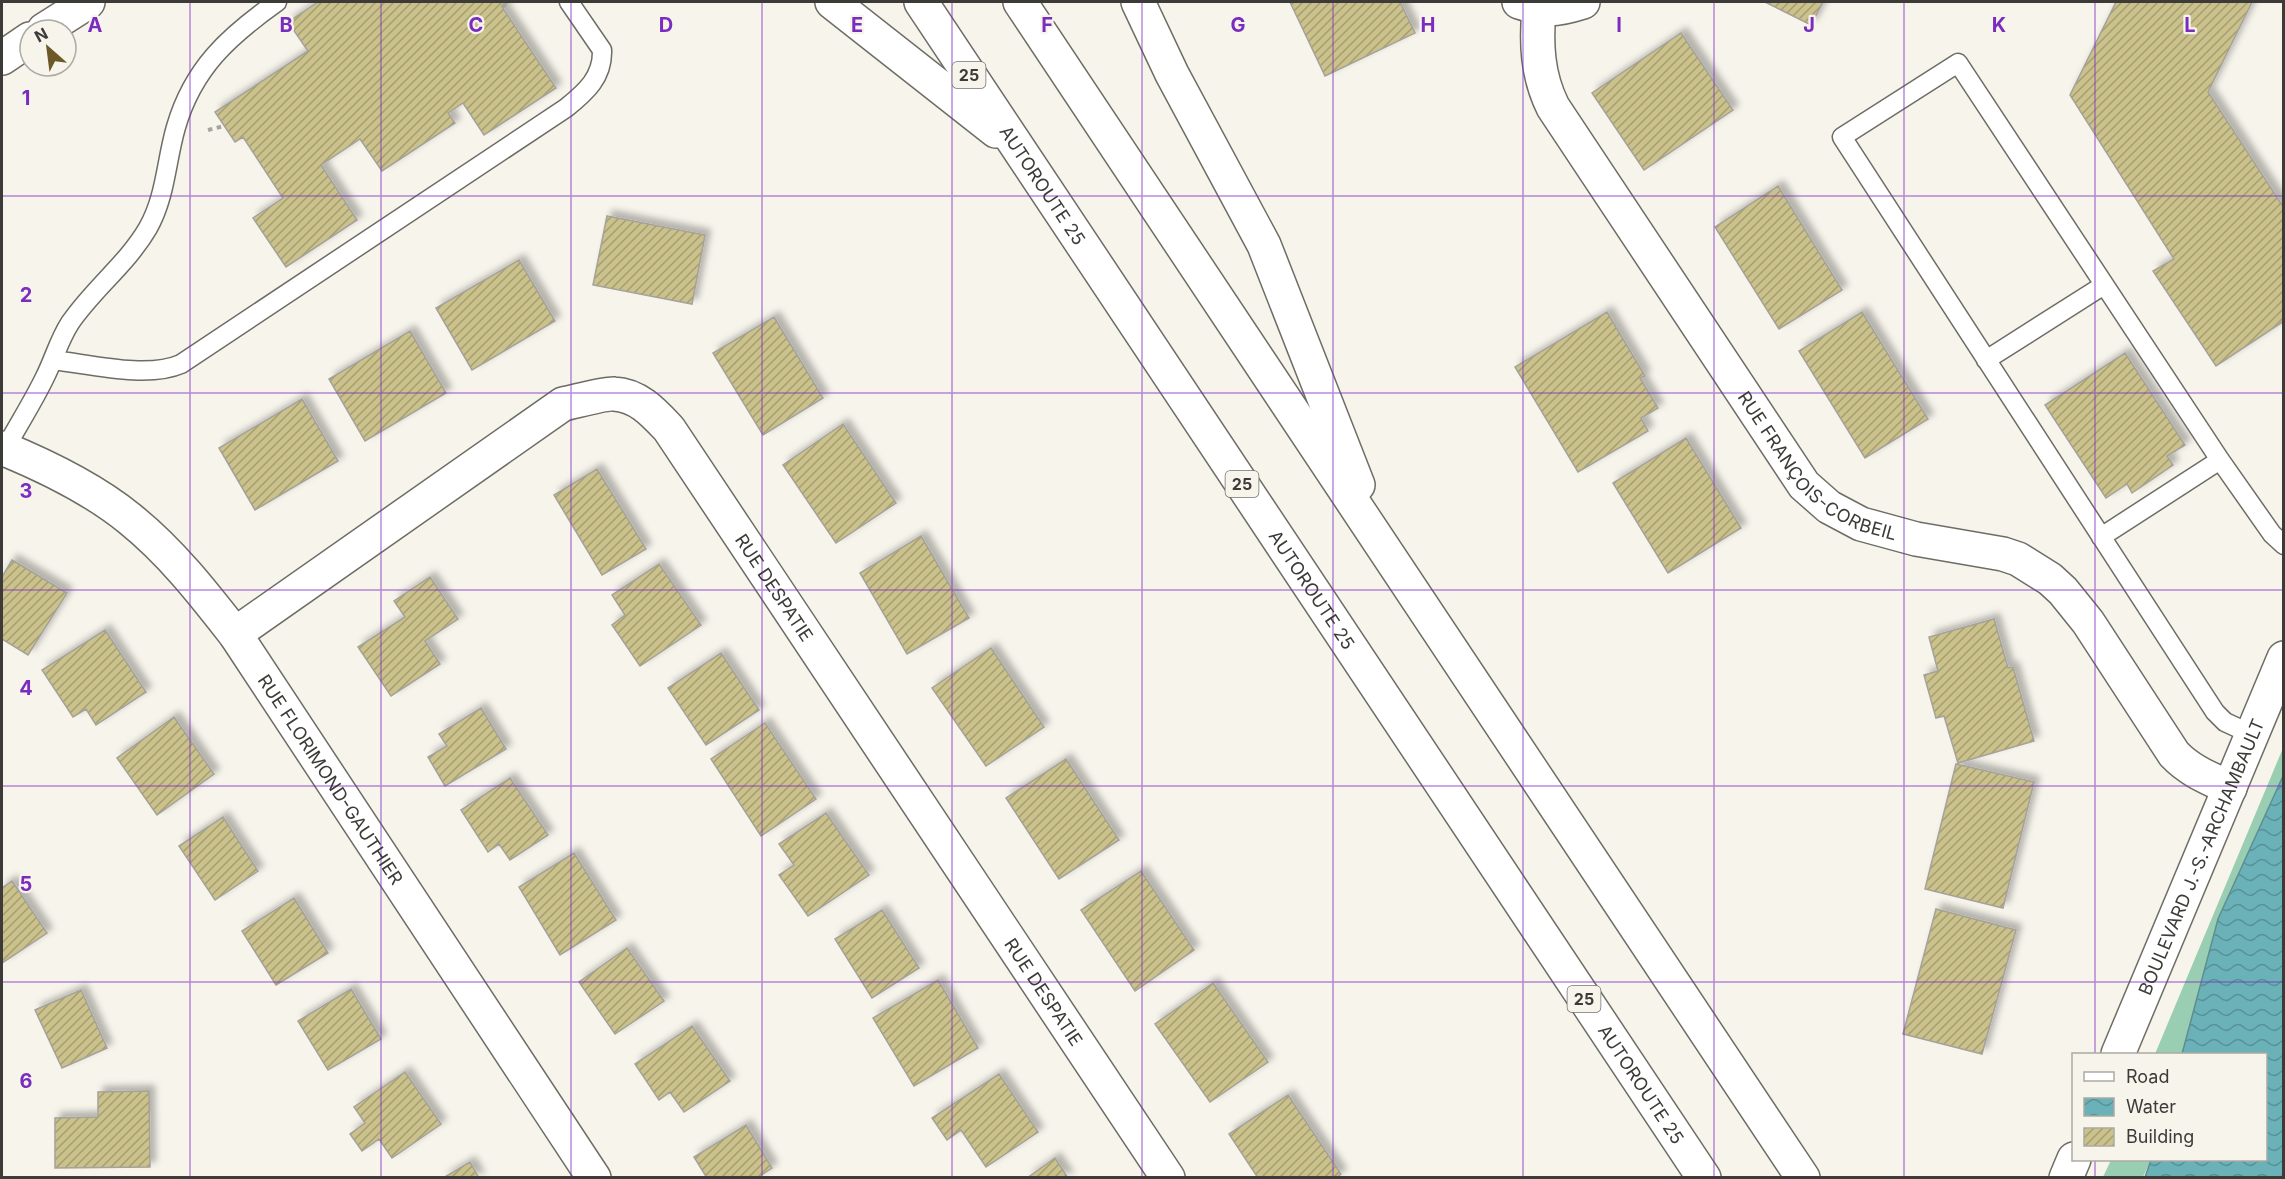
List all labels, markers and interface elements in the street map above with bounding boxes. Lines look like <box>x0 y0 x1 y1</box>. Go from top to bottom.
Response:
text: A <box>88 13 103 37</box>
text: B <box>279 13 293 37</box>
text: C <box>469 13 483 37</box>
text: D <box>659 13 673 37</box>
text: E <box>851 13 863 37</box>
text: F <box>1041 13 1053 37</box>
text: G <box>1230 13 1246 37</box>
text: H <box>1421 13 1435 37</box>
text: I <box>1616 13 1622 37</box>
text: J <box>1803 13 1815 37</box>
text: K <box>1992 13 2006 37</box>
text: L <box>2184 13 2196 37</box>
north arrow <box>18 18 78 78</box>
text: N <box>31 23 51 46</box>
road number: 25 <box>952 62 986 88</box>
text: 1 <box>22 86 30 110</box>
street label: AUTOROUTE 25 <box>996 122 1090 249</box>
text: 2 <box>20 283 32 307</box>
street label: RUE FRANÇOIS-CORBEIL <box>1734 387 1899 544</box>
road number: 25 <box>1226 471 1258 497</box>
text: 3 <box>20 479 32 503</box>
street label: AUTOROUTE 25 <box>1265 526 1359 653</box>
street label: RUE DESPATIE <box>731 530 818 645</box>
street label: RUE FLORIMOND-GAUTHIER <box>254 670 408 888</box>
text: 4 <box>19 676 33 700</box>
street label: BOULEVARD J.-S.-ARCHAMBAULT <box>2134 715 2268 998</box>
text: 5 <box>20 872 32 896</box>
street label: RUE DESPATIE <box>1001 934 1087 1050</box>
road number: 25 <box>1568 986 1600 1012</box>
street label: AUTOROUTE 25 <box>1594 1021 1689 1148</box>
legend <box>2072 1053 2267 1161</box>
text: Road <box>2126 1066 2169 1087</box>
text: 6 <box>20 1069 33 1093</box>
text: Water <box>2126 1096 2176 1117</box>
text: Building <box>2126 1126 2194 1147</box>

